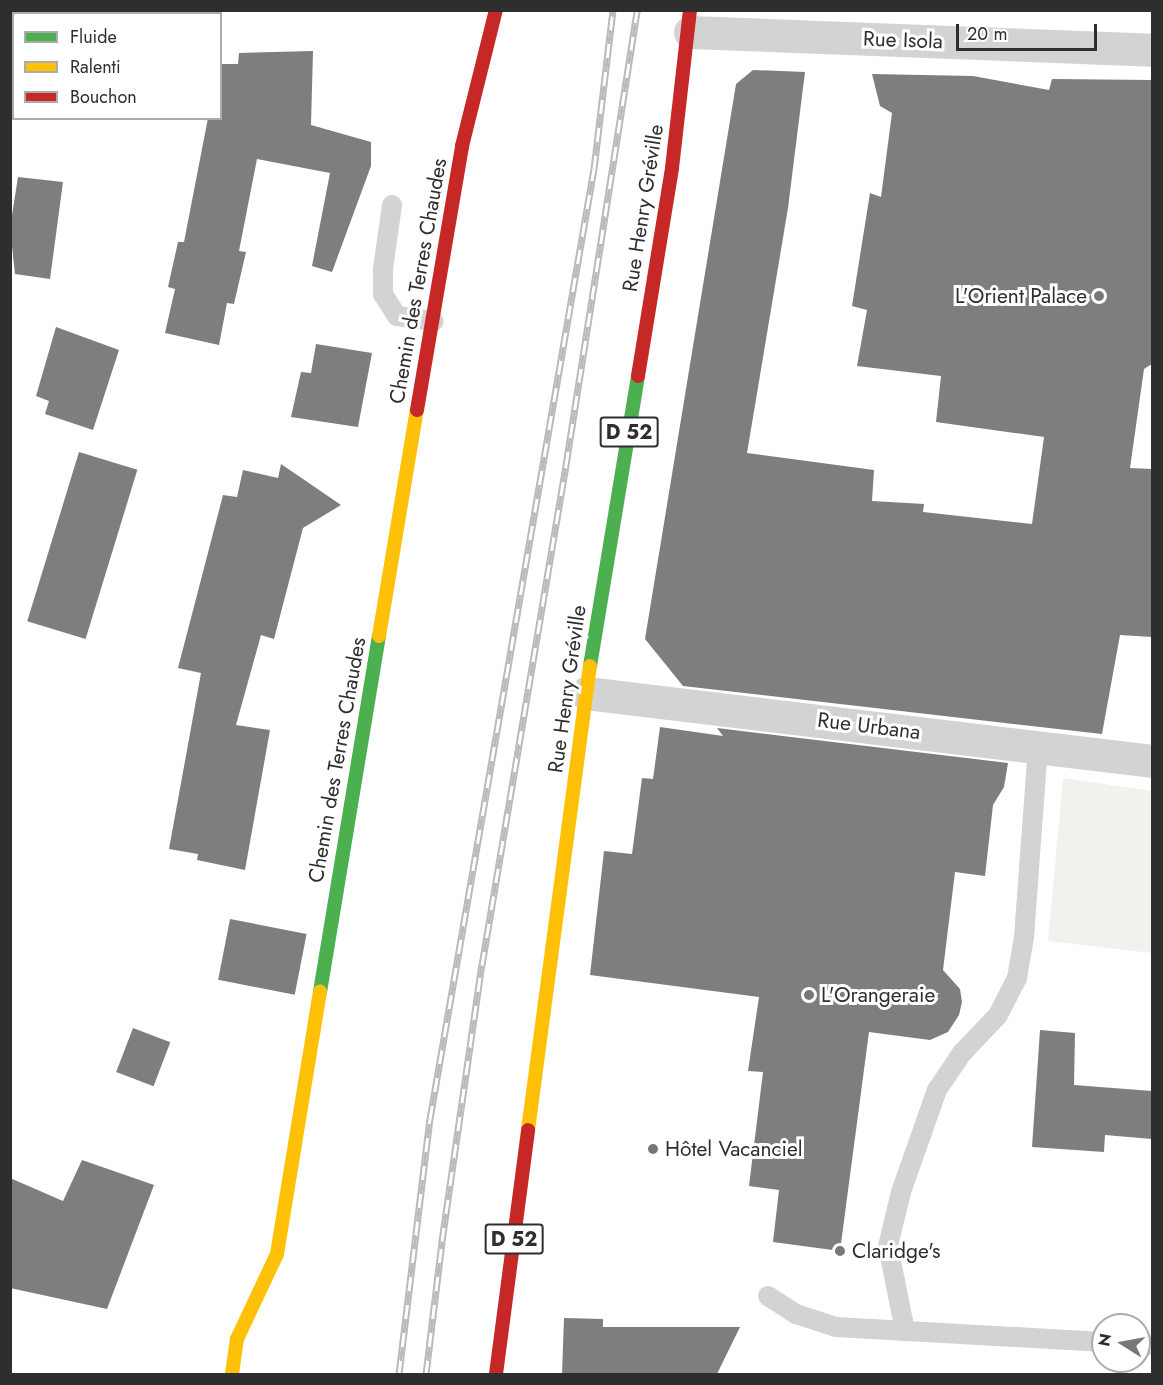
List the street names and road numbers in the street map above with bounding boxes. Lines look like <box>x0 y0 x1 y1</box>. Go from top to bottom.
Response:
street label: Rue Isola <box>863 26 943 54</box>
street label: Rue Henry Gréville <box>617 122 669 294</box>
street label: Chemin des Terres Chaudes <box>384 156 452 406</box>
road number: D 52 <box>599 415 659 449</box>
street label: Rue Henry Gréville <box>543 603 591 775</box>
street label: Chemin des Terres Chaudes <box>303 635 371 885</box>
street label: Rue Urbana <box>816 707 922 745</box>
road number: D 52 <box>484 1222 544 1256</box>

